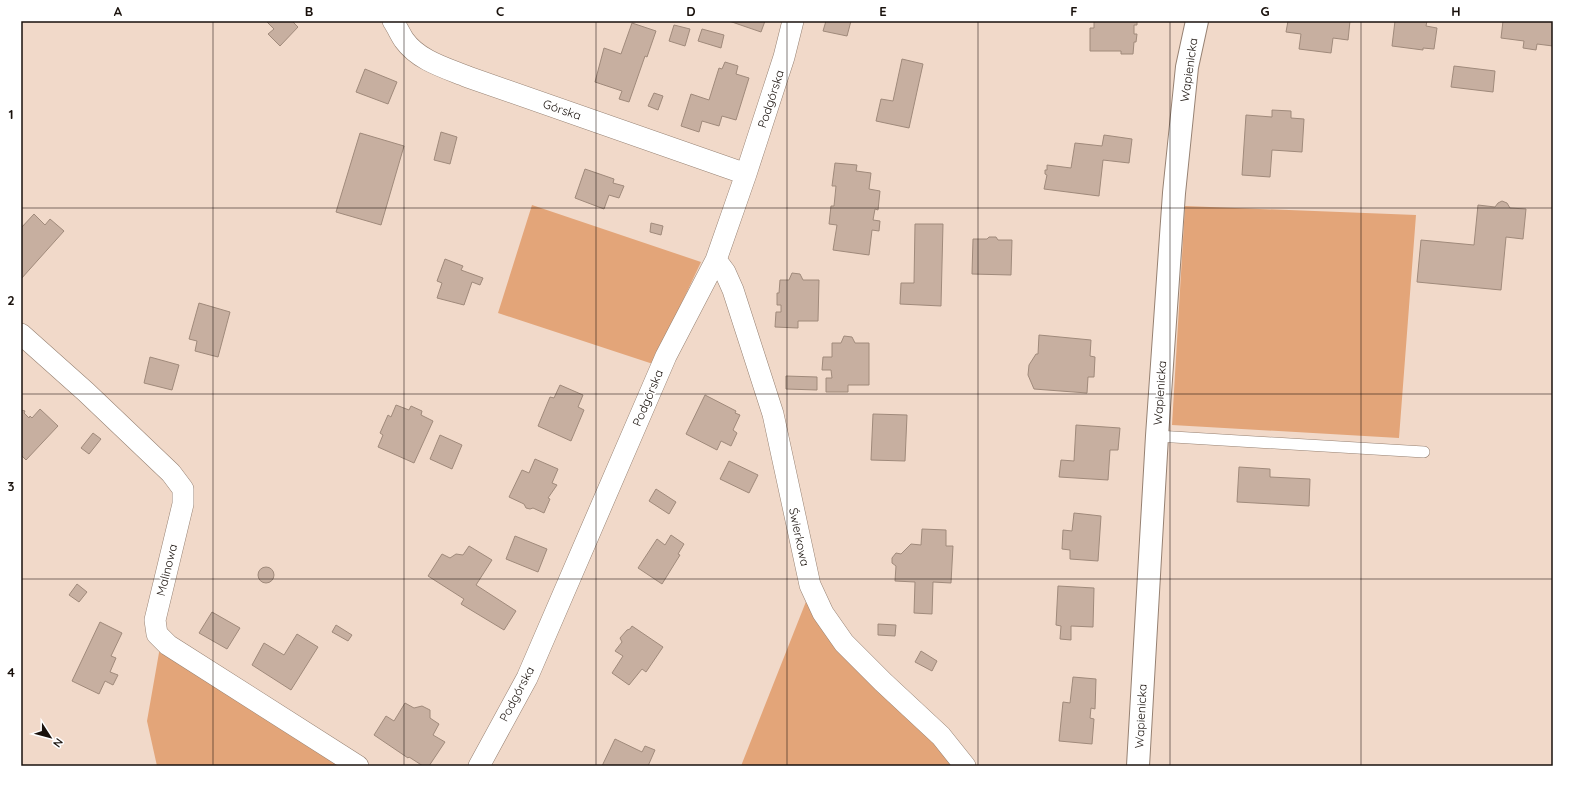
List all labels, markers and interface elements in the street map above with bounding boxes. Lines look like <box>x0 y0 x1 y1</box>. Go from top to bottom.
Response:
text: A <box>114 3 123 19</box>
text: B <box>305 3 313 19</box>
text: C <box>496 3 504 19</box>
text: D <box>686 3 696 19</box>
text: E <box>879 3 887 19</box>
text: F <box>1070 3 1078 19</box>
text: G <box>1260 3 1270 19</box>
text: H <box>1451 3 1461 19</box>
street label: Wapienicka <box>1177 37 1200 103</box>
street label: Podgórska <box>754 68 787 130</box>
street label: Górska <box>541 96 583 123</box>
text: 1 <box>8 106 14 122</box>
text: 2 <box>7 292 15 308</box>
street label: Wapienicka <box>1150 360 1169 426</box>
street label: Podgórska <box>629 367 666 428</box>
text: 3 <box>8 478 15 494</box>
street label: Świerkowa <box>786 506 813 568</box>
street label: Malinowa <box>153 542 180 597</box>
text: 4 <box>7 664 15 680</box>
street label: Podgórska <box>496 664 537 724</box>
street label: Wapienicka <box>1131 683 1150 749</box>
north arrow <box>30 717 70 757</box>
text: N <box>50 735 66 750</box>

